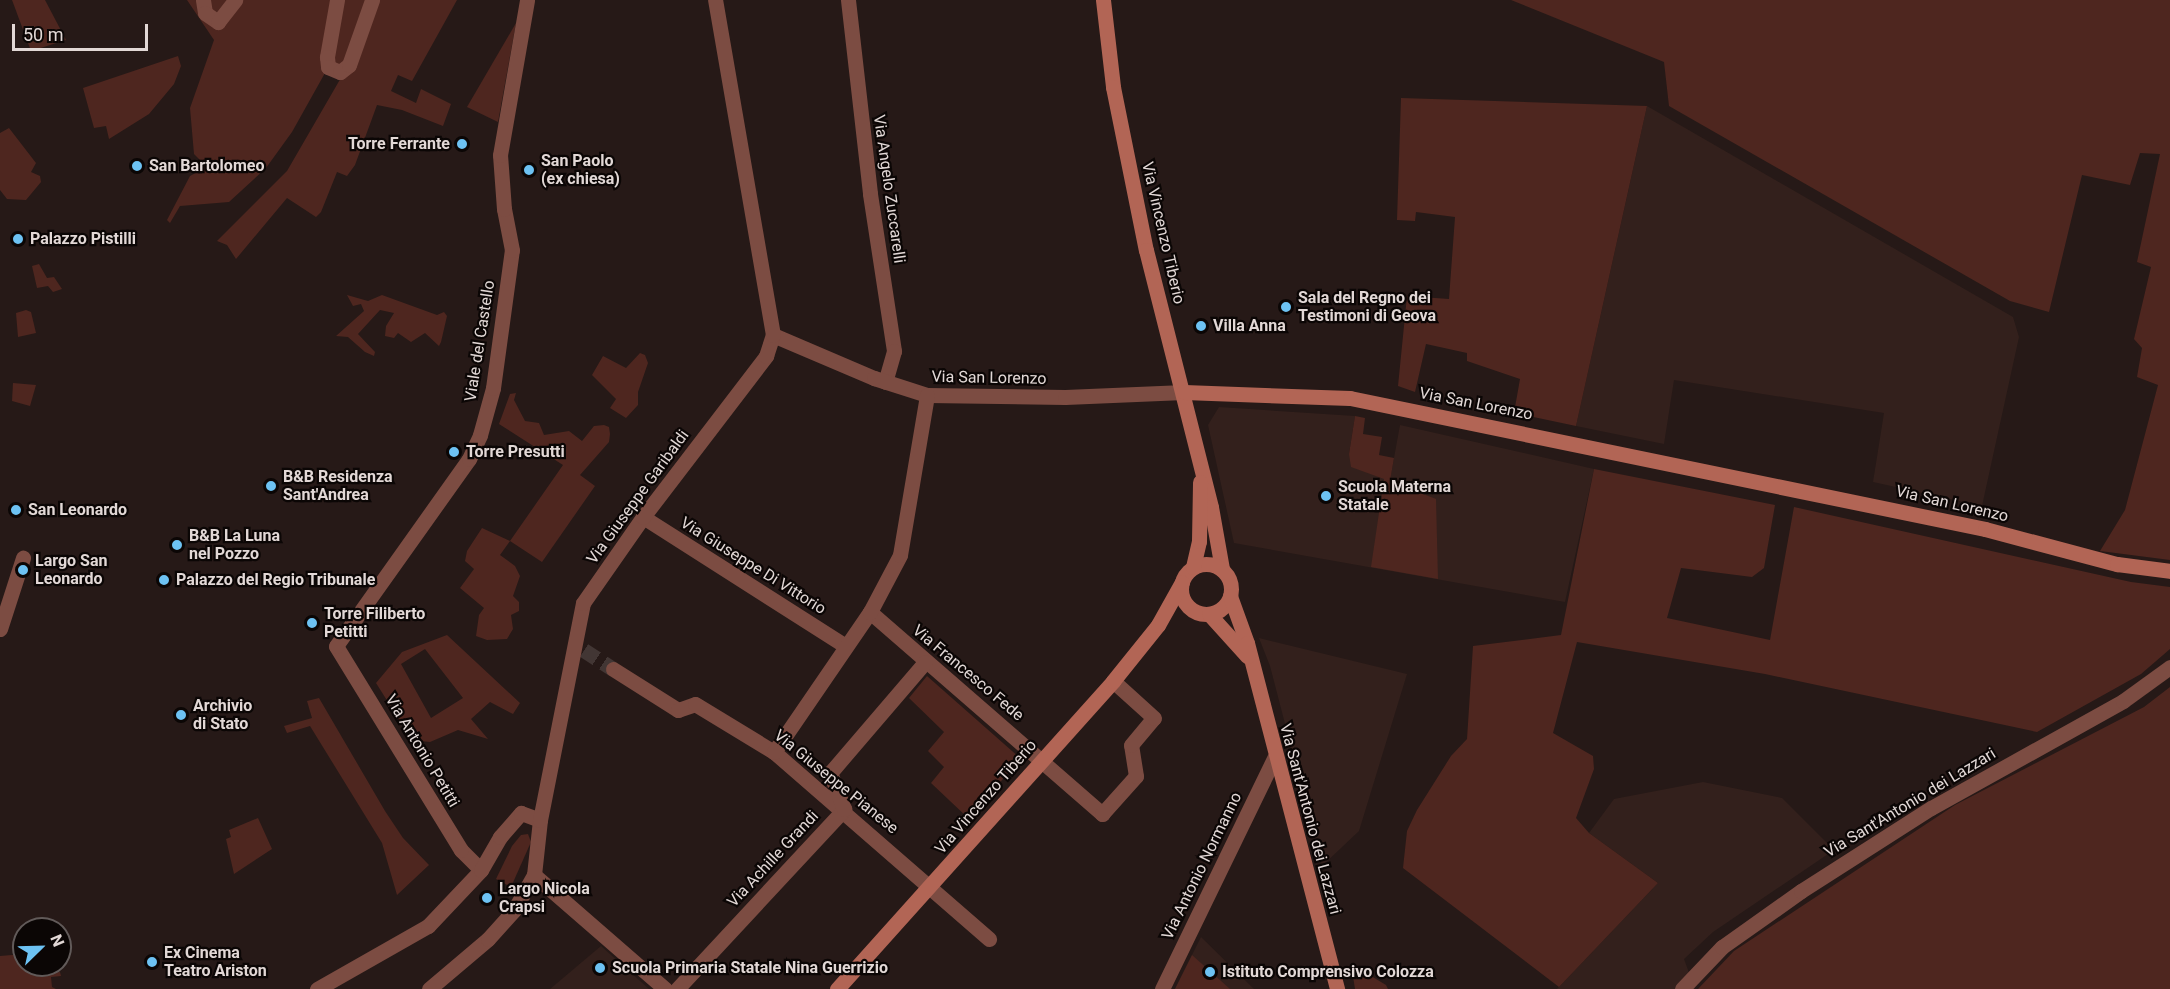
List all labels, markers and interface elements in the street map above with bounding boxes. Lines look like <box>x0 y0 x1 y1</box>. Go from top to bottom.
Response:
scale bar <box>15 12 152 50</box>
text: 50 m <box>23 24 63 45</box>
street label: Via Angelo Zuccarelli <box>869 114 909 264</box>
place label: Torre Ferrante <box>348 134 450 154</box>
marker: Torre Ferrante <box>455 137 469 151</box>
place label: San Paolo (ex chiesa) <box>541 151 620 189</box>
place label: San Bartolomeo <box>149 156 264 176</box>
marker: San Bartolomeo <box>130 159 144 173</box>
street label: Via Vincenzo Tiberio <box>1137 160 1189 306</box>
marker: San Paolo (ex chiesa) <box>522 163 536 177</box>
place label: Palazzo Pistilli <box>30 229 136 249</box>
marker: Palazzo Pistilli <box>11 232 25 246</box>
street label: Viale del Castello <box>461 279 499 403</box>
place label: Sala del Regno dei Testimoni di Geova <box>1298 288 1436 326</box>
marker: Sala del Regno dei Testimoni di Geova <box>1279 300 1293 314</box>
place label: Villa Anna <box>1213 316 1286 336</box>
marker: Villa Anna <box>1194 319 1208 333</box>
street label: Via San Lorenzo <box>931 367 1047 389</box>
street label: Via San Lorenzo <box>1418 384 1534 424</box>
street label: Via Giuseppe Garibaldi <box>583 426 693 568</box>
place label: Torre Presutti <box>466 442 565 462</box>
marker: Torre Presutti <box>447 445 461 459</box>
place label: B&B Residenza Sant'Andrea <box>283 467 393 505</box>
place label: Scuola Materna Statale <box>1338 477 1451 515</box>
marker: B&B Residenza Sant'Andrea <box>264 479 278 493</box>
street label: Via San Lorenzo <box>1894 482 2010 526</box>
marker: Scuola Materna Statale <box>1319 489 1333 503</box>
place label: San Leonardo <box>28 500 127 520</box>
marker: San Leonardo <box>9 503 23 517</box>
street label: Via Giuseppe Di Vittorio <box>677 513 829 619</box>
place label: B&B La Luna nel Pozzo <box>189 526 280 564</box>
marker: B&B La Luna nel Pozzo <box>170 538 184 552</box>
place label: Largo San Leonardo <box>35 551 107 589</box>
marker: Largo San Leonardo <box>16 563 30 577</box>
place label: Palazzo del Regio Tribunale <box>176 570 376 590</box>
marker: Palazzo del Regio Tribunale <box>157 573 171 587</box>
place label: Torre Filiberto Petitti <box>324 604 425 642</box>
marker: Torre Filiberto Petitti <box>305 616 319 630</box>
street label: Via Francesco Fede <box>908 621 1028 725</box>
street label: Via Antonio Petitti <box>381 691 463 811</box>
place label: Archivio di Stato <box>193 696 252 734</box>
marker: Archivio di Stato <box>174 708 188 722</box>
street label: Via Sant'Antonio dei Lazzari <box>1275 721 1345 917</box>
street label: Via Giuseppe Pianese <box>770 726 902 838</box>
street label: Via Vincenzo Tiberio <box>931 736 1041 858</box>
street label: Via Sant'Antonio dei Lazzari <box>1821 744 1999 862</box>
street label: Via Antonio Normanno <box>1158 789 1246 943</box>
street label: Via Achille Grandi <box>723 807 823 911</box>
place label: Largo Nicola Crapsi <box>499 879 590 917</box>
marker: Largo Nicola Crapsi <box>480 891 494 905</box>
north arrow <box>12 917 72 977</box>
text: N <box>46 932 68 949</box>
place label: Ex Cinema Teatro Ariston <box>164 943 267 981</box>
marker: Ex Cinema Teatro Ariston <box>145 955 159 969</box>
place label: Scuola Primaria Statale Nina Guerrizio <box>612 958 888 978</box>
marker: Scuola Primaria Statale Nina Guerrizio <box>593 961 607 975</box>
place label: Istituto Comprensivo Colozza <box>1222 962 1434 982</box>
marker: Istituto Comprensivo Colozza <box>1203 965 1217 979</box>

